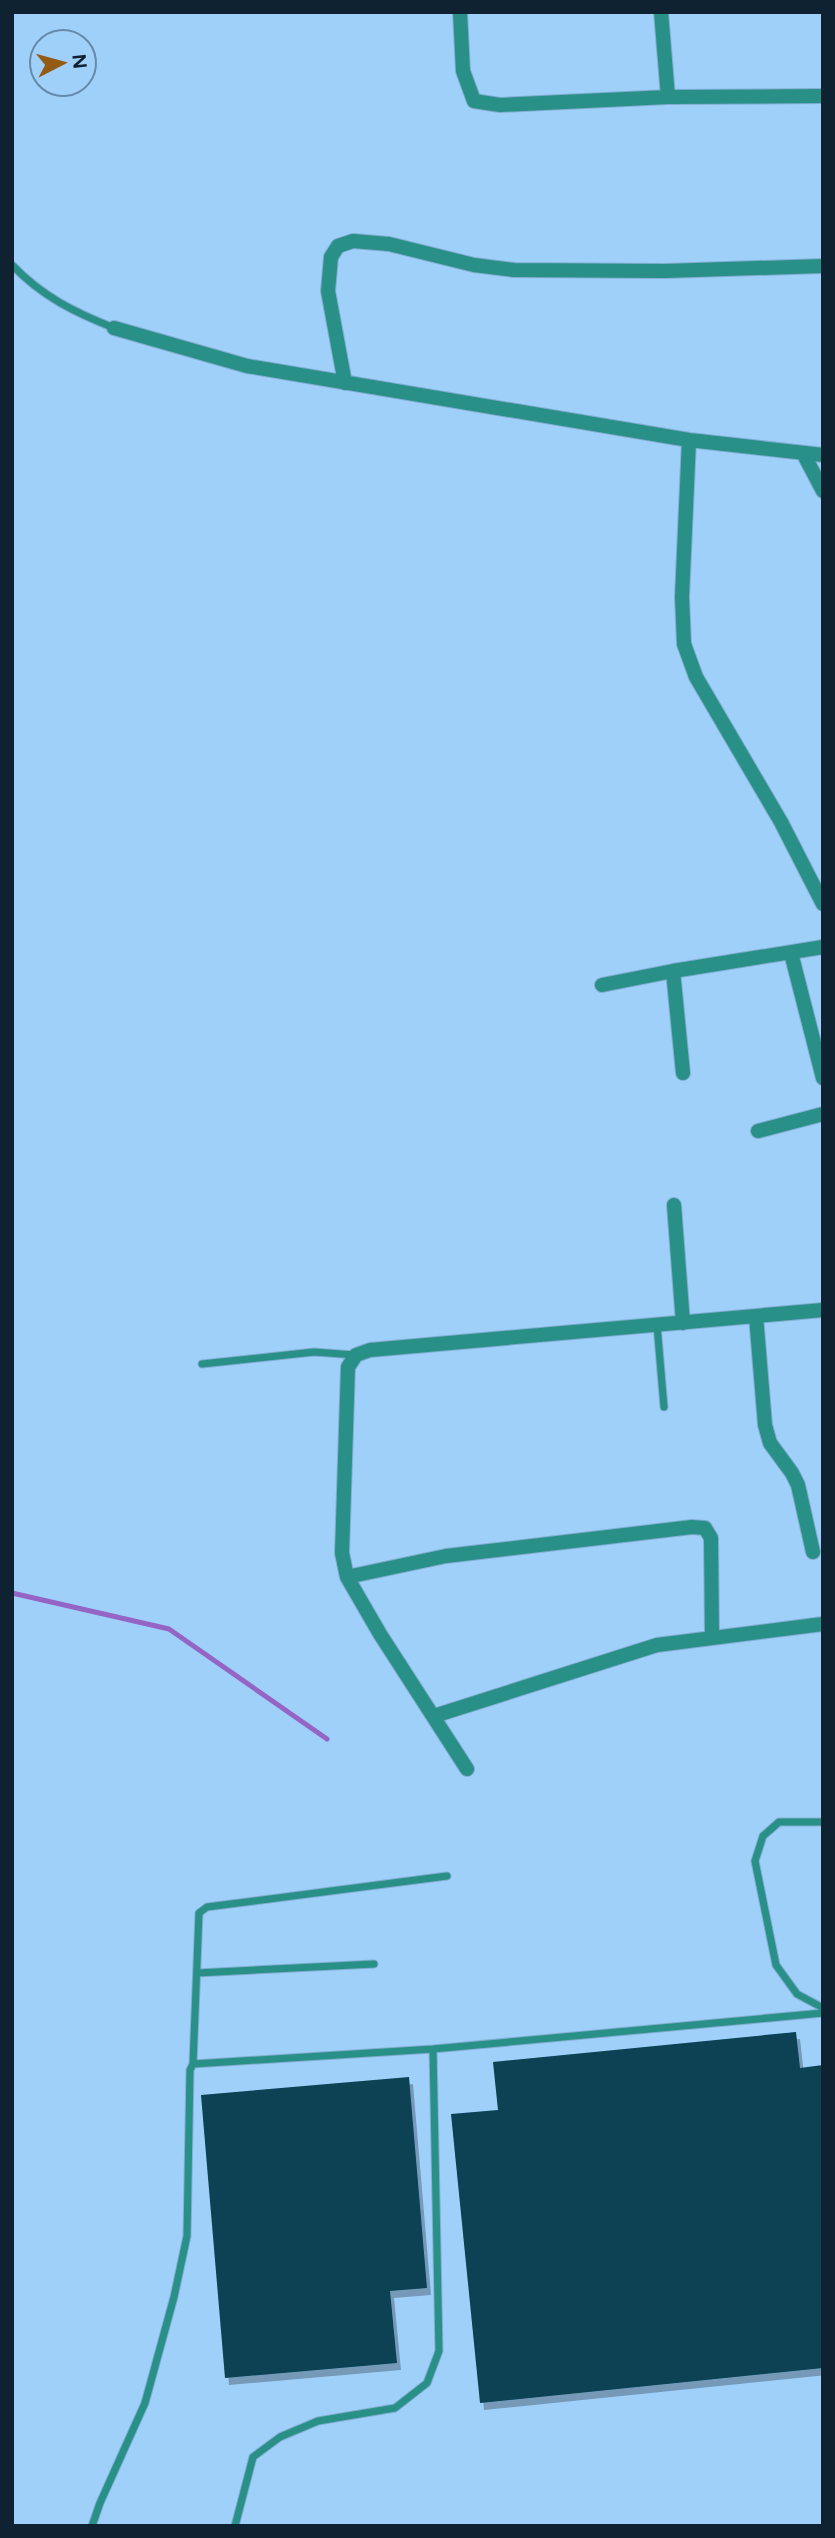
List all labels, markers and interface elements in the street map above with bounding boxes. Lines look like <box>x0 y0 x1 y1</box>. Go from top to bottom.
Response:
north arrow <box>28 28 98 98</box>
text: N <box>67 53 92 70</box>

